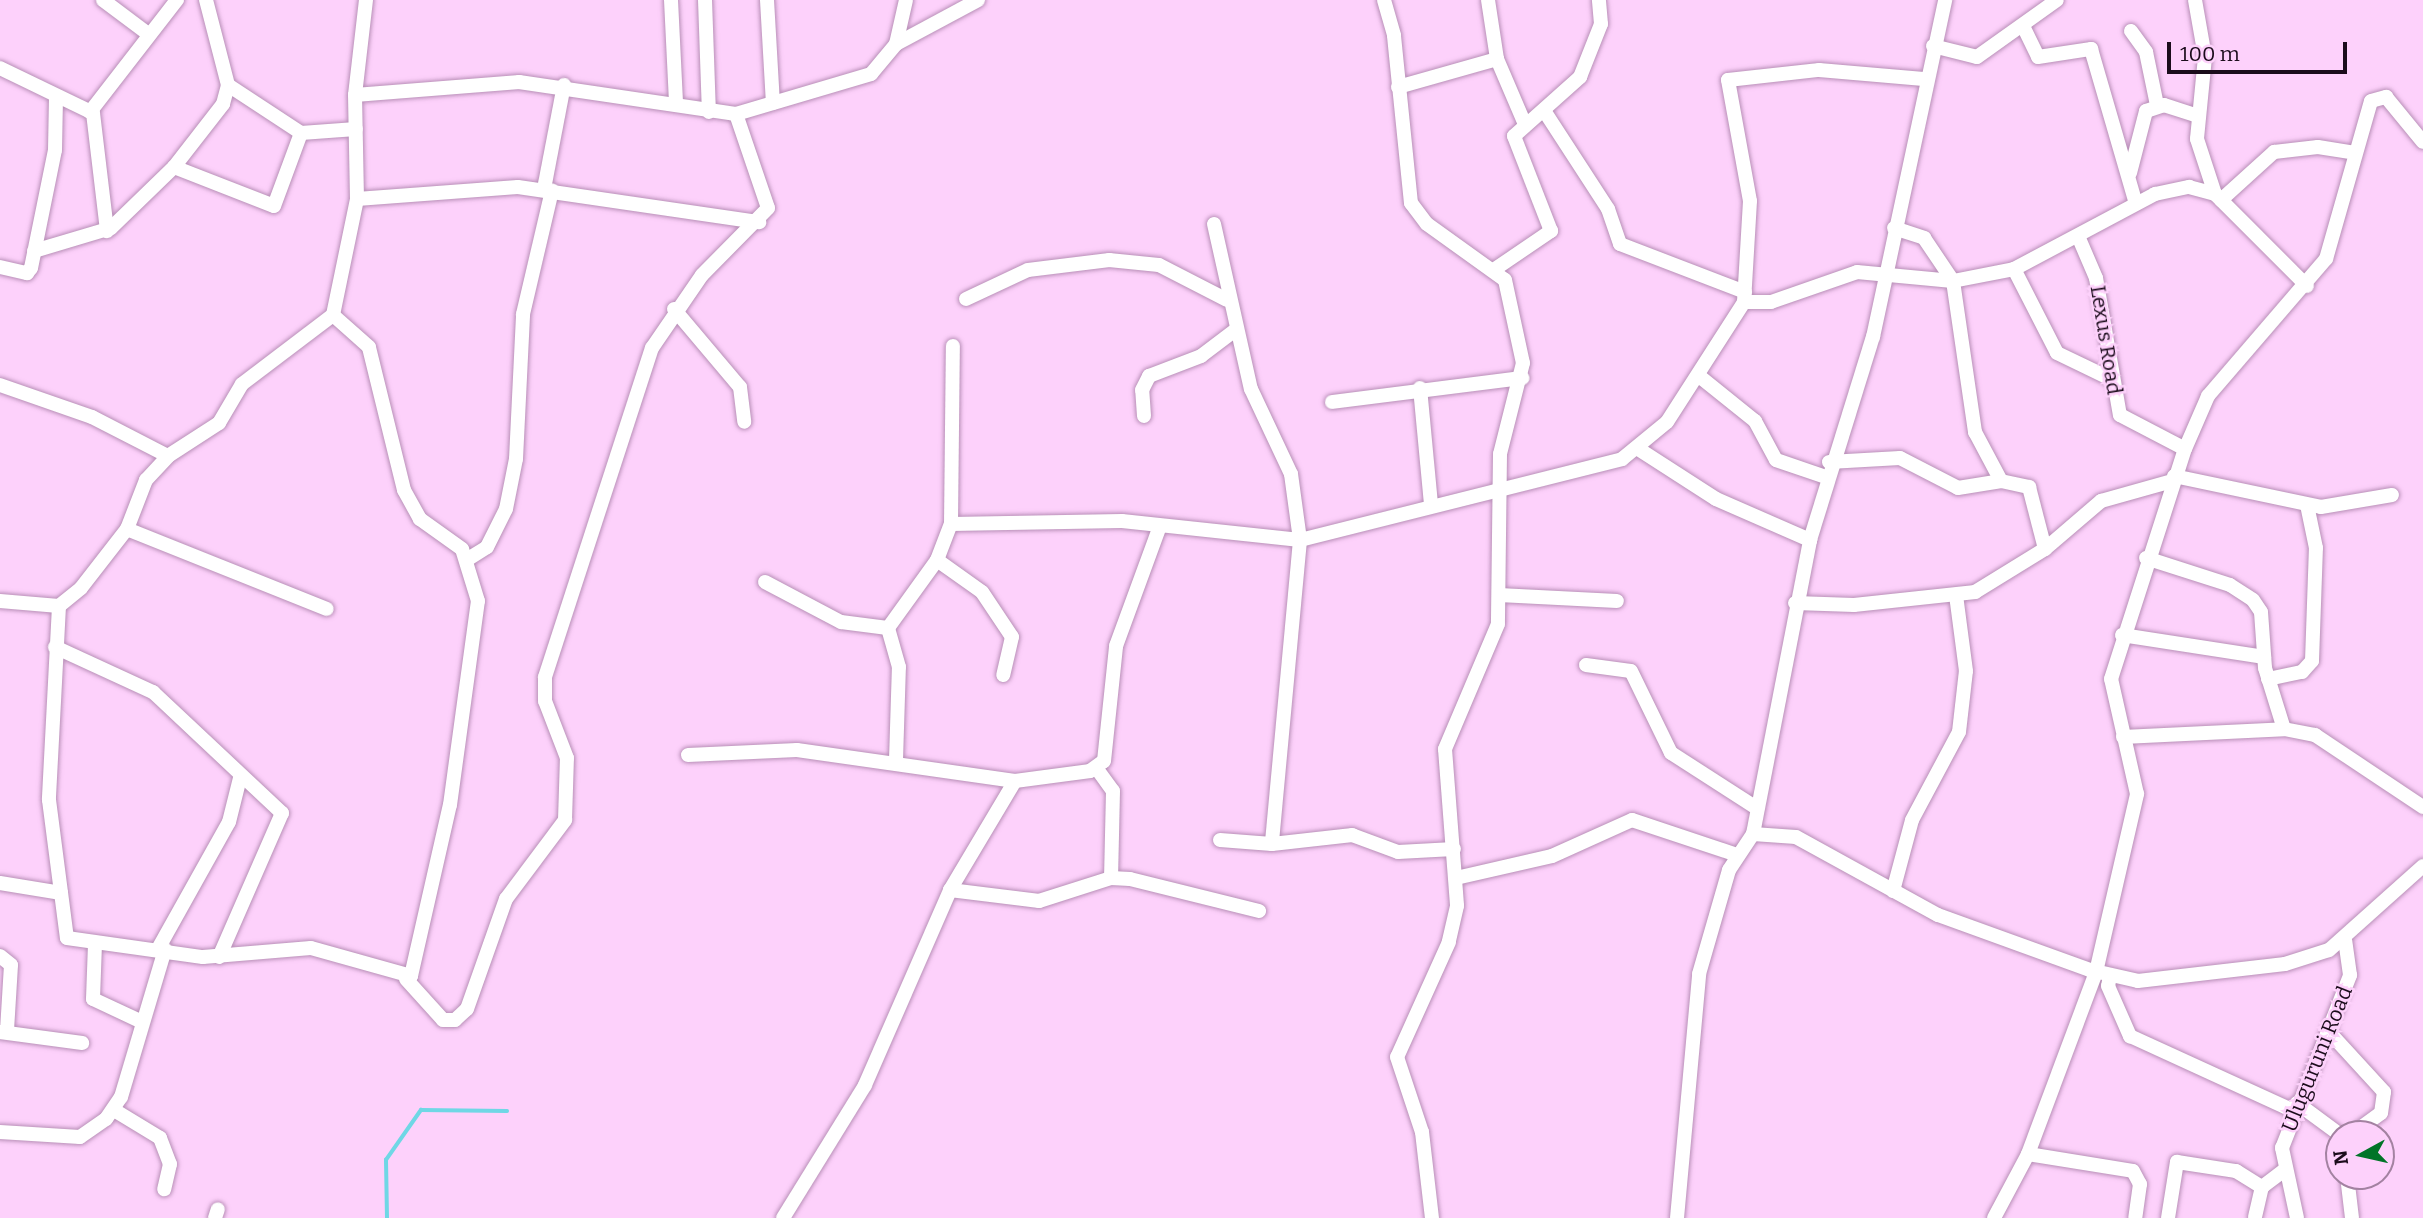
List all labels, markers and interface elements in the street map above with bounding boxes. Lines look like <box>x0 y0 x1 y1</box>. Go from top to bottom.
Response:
scale bar <box>2171 28 2351 72</box>
text: 100 m <box>2180 41 2240 67</box>
street label: Lexus Road <box>2085 284 2127 396</box>
street label: Uluguruni Road <box>2276 982 2358 1136</box>
north arrow <box>2325 1120 2395 1190</box>
text: N <box>2328 1149 2353 1167</box>

